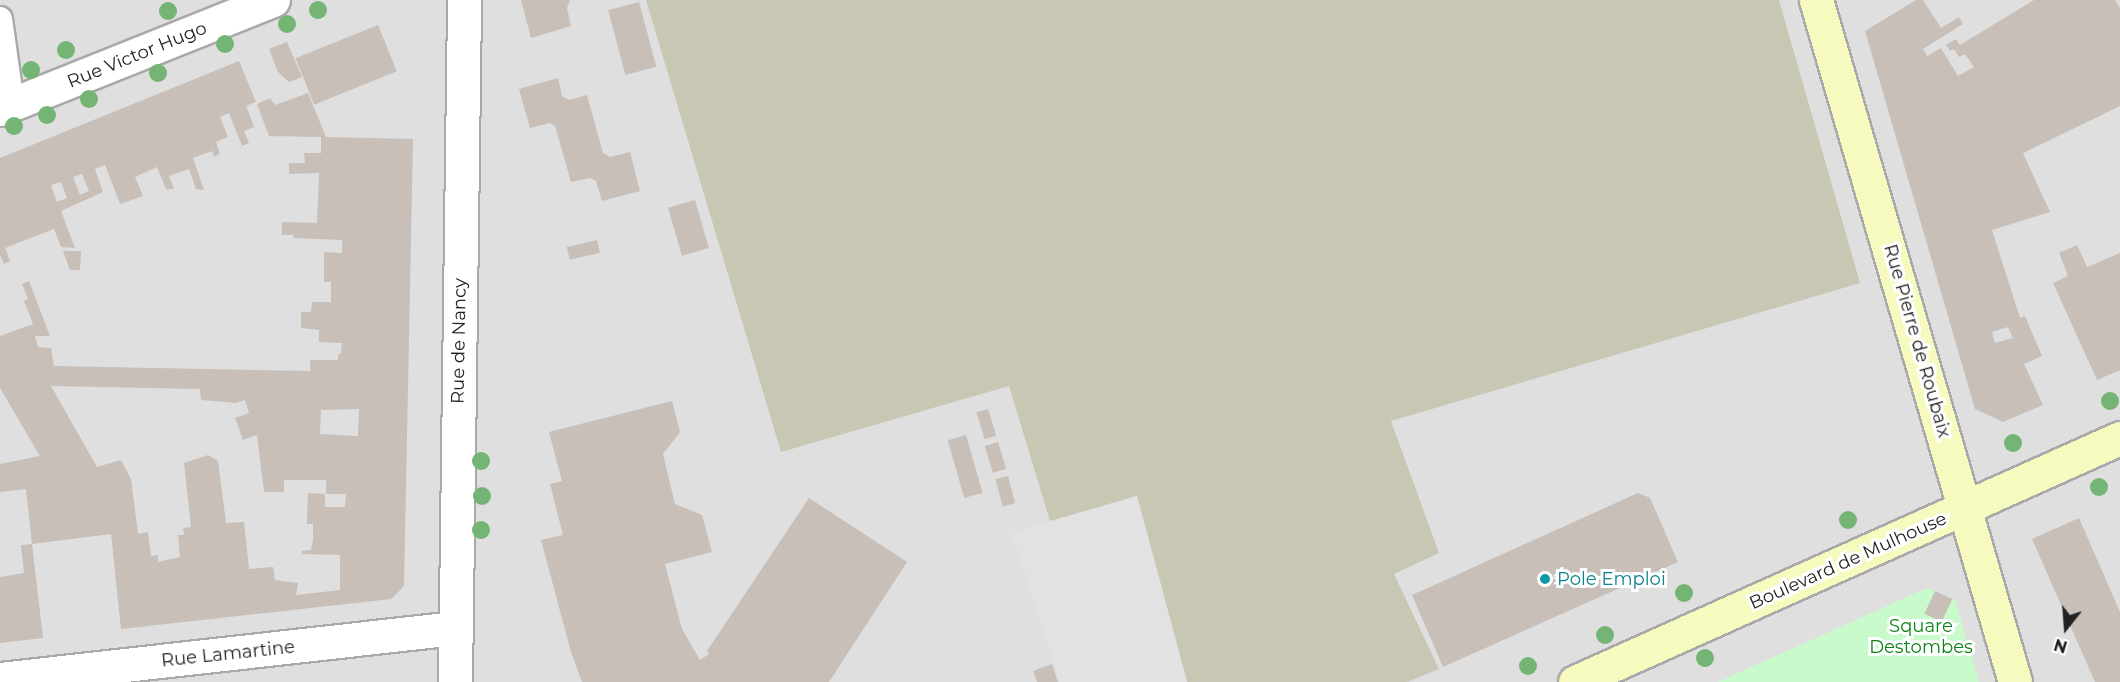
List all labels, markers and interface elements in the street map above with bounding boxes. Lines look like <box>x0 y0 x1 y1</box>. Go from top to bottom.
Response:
street label: Rue Victor Hugo <box>64 17 210 93</box>
street label: Rue Pierre de Roubaix <box>1879 242 1955 440</box>
street label: Rue de Nancy <box>447 278 471 404</box>
street label: Boulevard de Mulhouse <box>1746 508 1950 614</box>
place label: Pole Emploi <box>1557 568 1666 590</box>
marker: Pole Emploi <box>1538 572 1552 586</box>
north arrow <box>2036 598 2096 658</box>
park label: Square Destombes <box>1869 616 1973 658</box>
text: N <box>2052 635 2070 657</box>
street label: Rue Lamartine <box>160 636 296 672</box>

